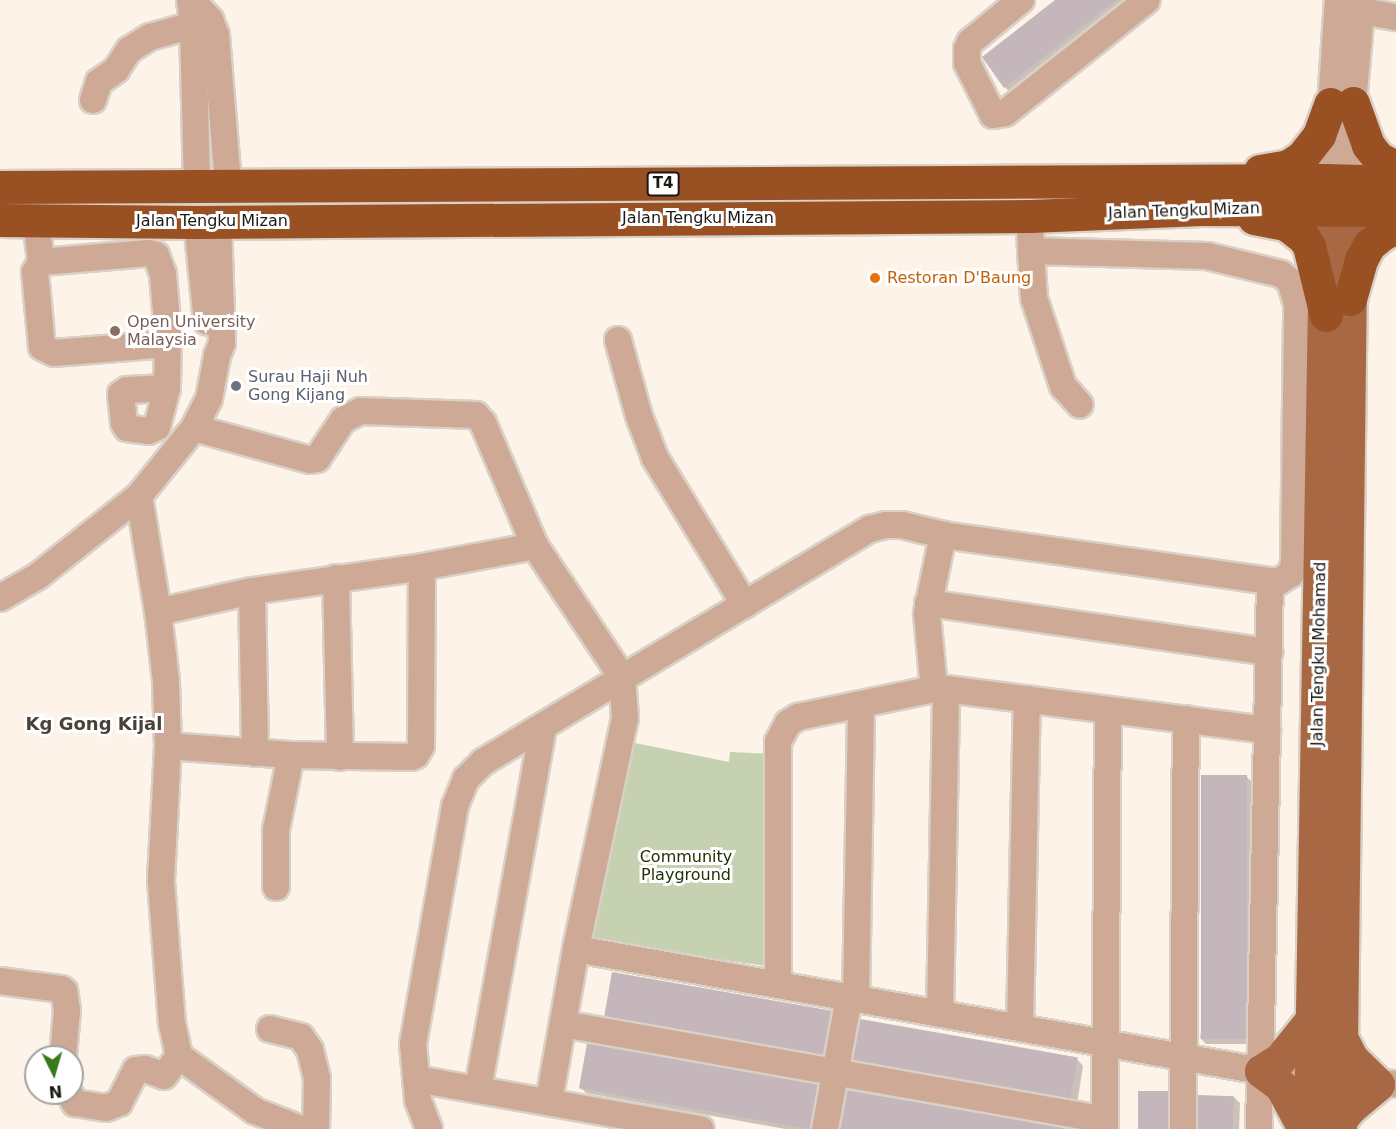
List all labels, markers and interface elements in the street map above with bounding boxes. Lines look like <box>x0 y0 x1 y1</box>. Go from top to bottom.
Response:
road number: T4 <box>646 172 680 196</box>
street label: Jalan Tengku Mizan <box>1108 199 1260 223</box>
street label: Jalan Tengku Mizan <box>622 208 774 228</box>
street label: Jalan Tengku Mizan <box>136 211 288 231</box>
place label: Restoran D'Baung <box>887 268 1031 288</box>
marker: Restoran D'Baung <box>868 271 882 285</box>
place label: Open University Malaysia <box>127 312 256 350</box>
marker: Open University Malaysia <box>108 324 122 338</box>
place label: Surau Haji Nuh Gong Kijang <box>248 367 368 405</box>
marker: Surau Haji Nuh Gong Kijang <box>229 379 243 393</box>
street label: Jalan Tengku Mohamad <box>1308 562 1330 746</box>
district label: Kg Gong Kijal <box>26 713 162 735</box>
park label: Community Playground <box>640 847 732 885</box>
north arrow <box>24 1045 84 1105</box>
text: N <box>48 1081 63 1101</box>

